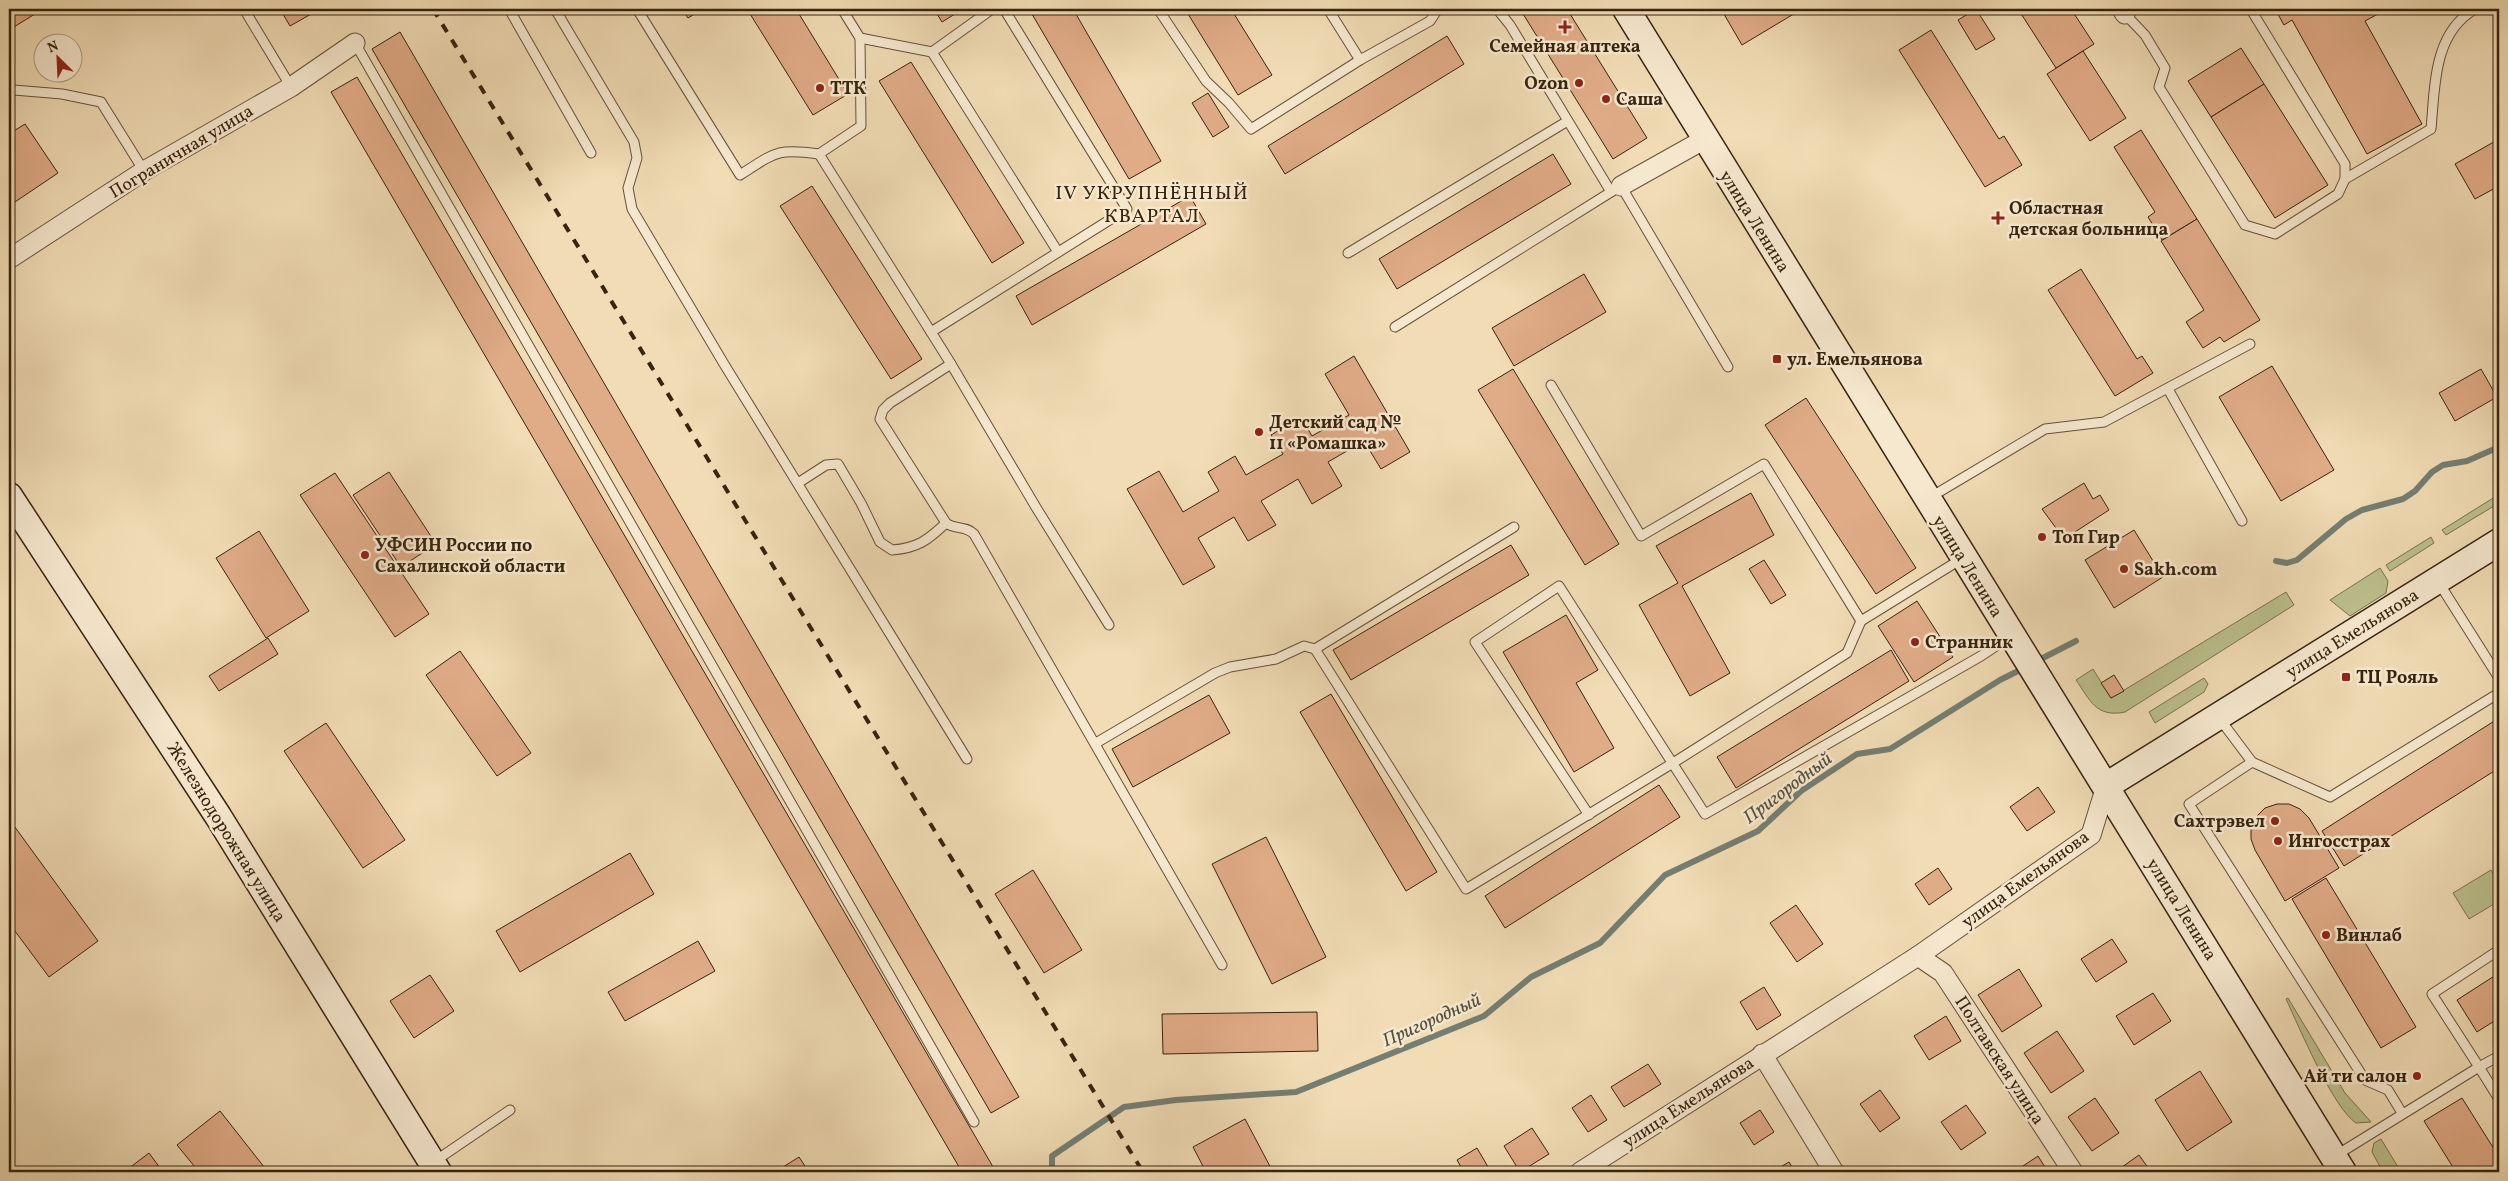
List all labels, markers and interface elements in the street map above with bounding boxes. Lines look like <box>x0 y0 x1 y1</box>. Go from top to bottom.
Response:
marker: Семейная аптека <box>1559 21 1571 33</box>
north arrow <box>32 32 82 82</box>
place label: Семейная аптека <box>1489 35 1641 60</box>
text: N <box>45 37 62 58</box>
place label: Ozon <box>1524 72 1569 97</box>
place label: ТТК <box>830 77 866 102</box>
marker: Ozon <box>1573 77 1585 89</box>
marker: ТТК <box>814 82 826 94</box>
place label: Саша <box>1616 88 1663 113</box>
marker: Саша <box>1600 93 1612 105</box>
street label: Пограничная улица <box>105 99 259 205</box>
street label: улица Ленина <box>1712 166 1795 278</box>
district label: IV УКРУПНЁННЫЙ КВАРТАЛ <box>1055 180 1249 231</box>
place label: Областная детская больница <box>2009 197 2169 243</box>
marker: Областная детская больница <box>1991 211 2005 225</box>
place label: ул. Емельянова <box>1787 348 1923 373</box>
marker: ул. Емельянова <box>1771 353 1783 365</box>
place label: Детский сад № 11 «Ромашка» <box>1269 411 1401 457</box>
marker: Детский сад № 11 «Ромашка» <box>1253 426 1265 438</box>
street label: улица Ленина <box>1925 511 2008 623</box>
place label: Топ Гир <box>2052 526 2120 551</box>
marker: Топ Гир <box>2036 531 2048 543</box>
place label: УФСИН России по Сахалинской области <box>375 534 565 580</box>
marker: УФСИН России по Сахалинской области <box>359 549 371 561</box>
place label: Sakh.com <box>2134 558 2217 583</box>
marker: Sakh.com <box>2118 563 2130 575</box>
street label: улица Емельянова <box>2282 583 2424 685</box>
place label: Странник <box>1925 631 2013 656</box>
marker: Странник <box>1909 636 1921 648</box>
place label: ТЦ Рояль <box>2356 666 2438 691</box>
marker: ТЦ Рояль <box>2340 671 2352 683</box>
street label: Железнодорожная улица <box>160 738 291 928</box>
water label: Пригородный <box>1738 746 1838 831</box>
place label: Сахтрэвел <box>2174 810 2265 835</box>
marker: Сахтрэвел <box>2269 815 2281 827</box>
street label: улица Емельянова <box>1957 825 2095 935</box>
place label: Ингосстрах <box>2288 830 2390 855</box>
marker: Ингосстрах <box>2272 835 2284 847</box>
street label: улица Ленина <box>2139 854 2222 966</box>
place label: Винлаб <box>2336 924 2402 949</box>
marker: Винлаб <box>2320 929 2332 941</box>
water label: Пригородный <box>1378 987 1486 1054</box>
street label: Полтавская улица <box>1948 992 2050 1130</box>
street label: улица Емельянова <box>1618 1051 1760 1155</box>
place label: Ай ти салон <box>2304 1065 2407 1090</box>
marker: Ай ти салон <box>2411 1070 2423 1082</box>

